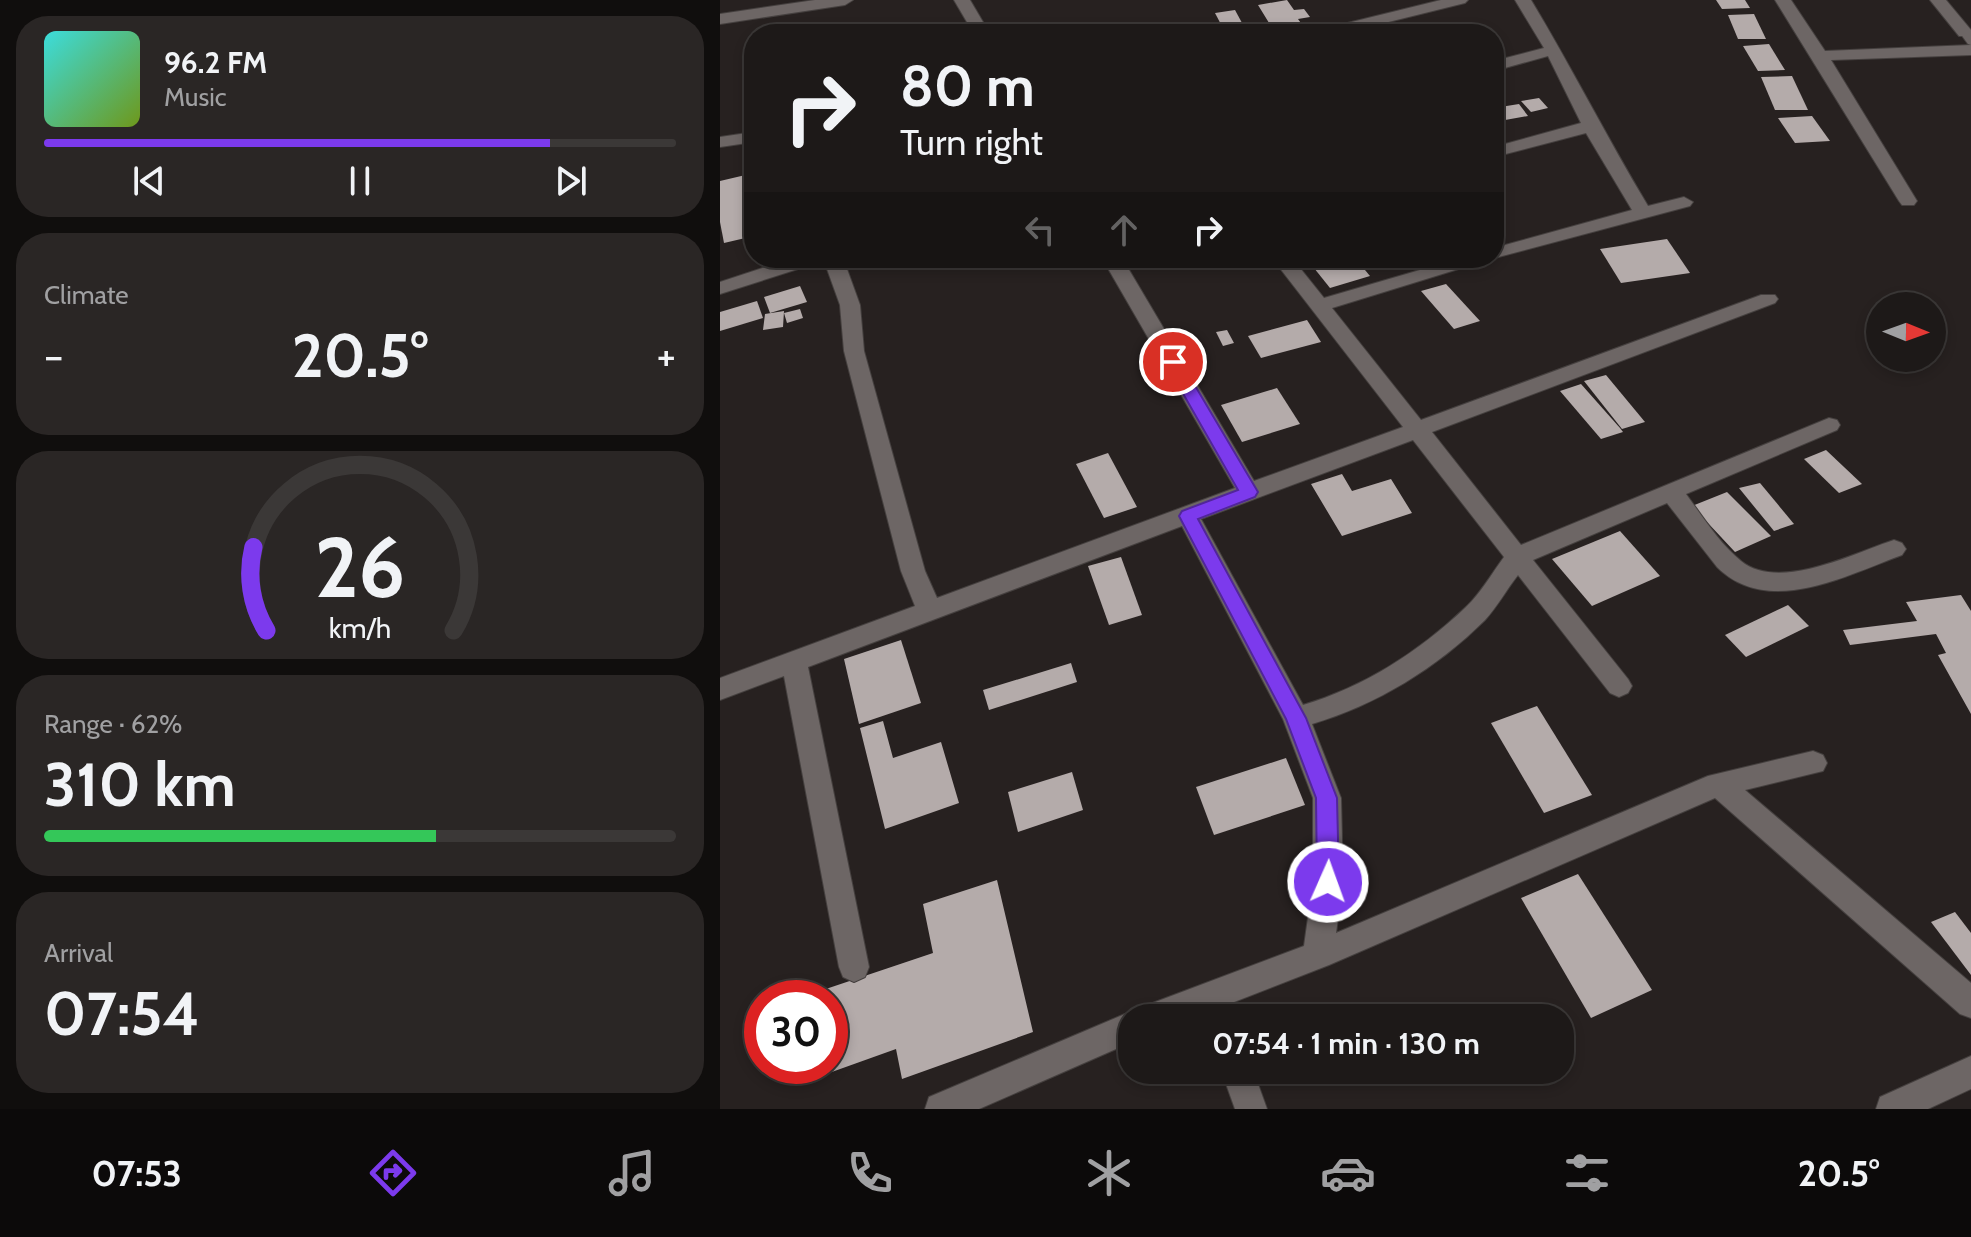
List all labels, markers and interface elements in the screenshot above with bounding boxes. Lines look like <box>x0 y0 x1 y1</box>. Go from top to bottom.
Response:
text: 96.2 FM <box>164 44 267 81</box>
text: 80 m <box>900 52 1035 120</box>
icon: right <box>768 56 872 160</box>
text: Music <box>164 81 227 113</box>
text: Turn right <box>900 120 1043 164</box>
icon: previous <box>127 159 171 203</box>
icon: pause <box>338 159 382 203</box>
icon: next <box>549 159 593 203</box>
icon: left <box>1018 208 1062 252</box>
icon: ahead <box>1102 208 1146 252</box>
icon: right <box>1186 208 1230 252</box>
text: Climate <box>44 279 129 311</box>
north arrow <box>1866 292 1946 372</box>
map controls <box>1866 292 1946 372</box>
text: 20.5° <box>292 319 428 392</box>
pin <box>1139 328 1207 396</box>
text: − <box>44 329 63 382</box>
text: + <box>657 329 676 382</box>
icon: arrive <box>1151 340 1195 384</box>
text: 26 <box>315 516 405 617</box>
text: km/h <box>329 610 391 645</box>
text: Range · 62% <box>44 708 182 740</box>
text: 310 km <box>44 748 236 821</box>
position arrow <box>1286 840 1370 924</box>
text: Arrival <box>44 937 113 969</box>
text: 07:54 <box>44 977 200 1050</box>
speed limit sign: 30 <box>744 980 848 1084</box>
text: 07:54 · 1 min · 130 m <box>1212 1025 1480 1062</box>
icon: directions <box>365 1145 421 1201</box>
icon: music <box>604 1145 660 1201</box>
icon: phone <box>842 1145 898 1201</box>
icon: climate <box>1081 1145 1137 1201</box>
icon: car <box>1320 1145 1376 1201</box>
icon: filters <box>1559 1145 1615 1201</box>
text: 07:53 <box>91 1151 182 1195</box>
text: 20.5° <box>1798 1151 1880 1195</box>

